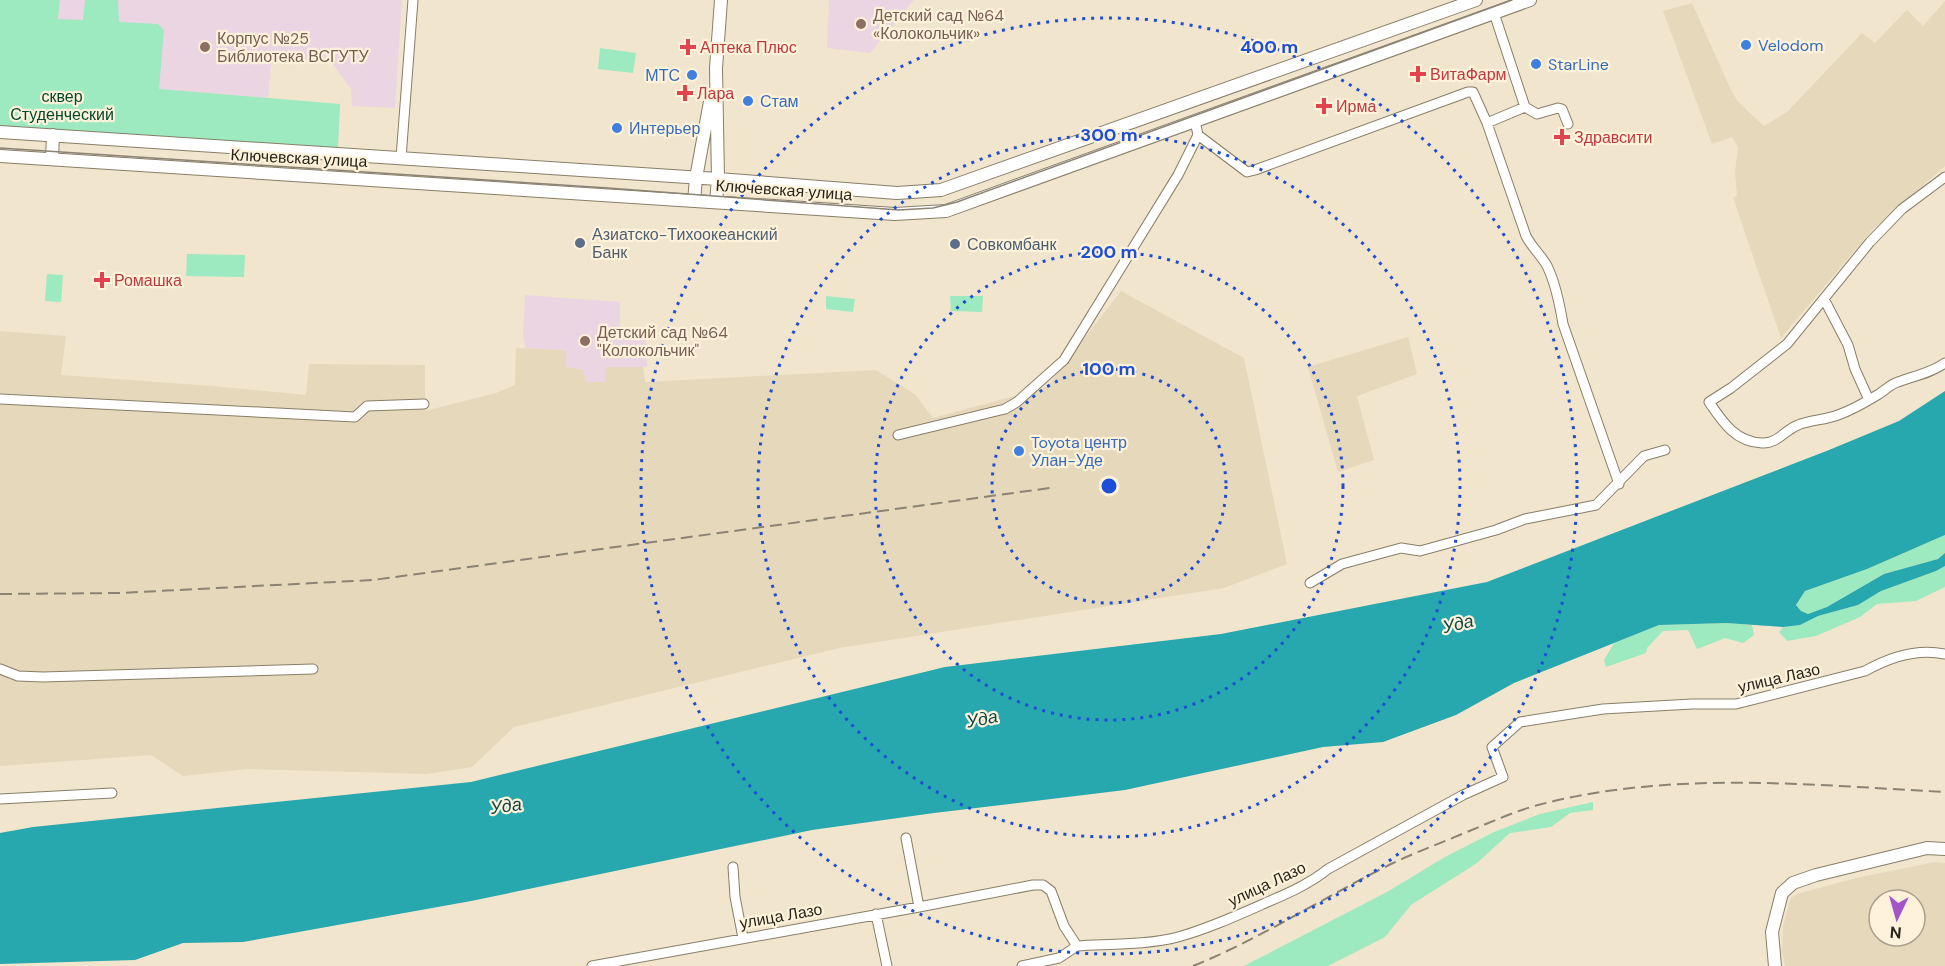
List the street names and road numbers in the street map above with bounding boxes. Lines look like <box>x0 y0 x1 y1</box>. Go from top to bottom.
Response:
street label: Ключевская улица <box>230 144 368 172</box>
street label: Ключевская улица <box>715 175 853 205</box>
street label: улица Лазо <box>1736 658 1822 698</box>
street label: улица Лазо <box>1225 857 1309 911</box>
street label: улица Лазо <box>738 898 824 934</box>

